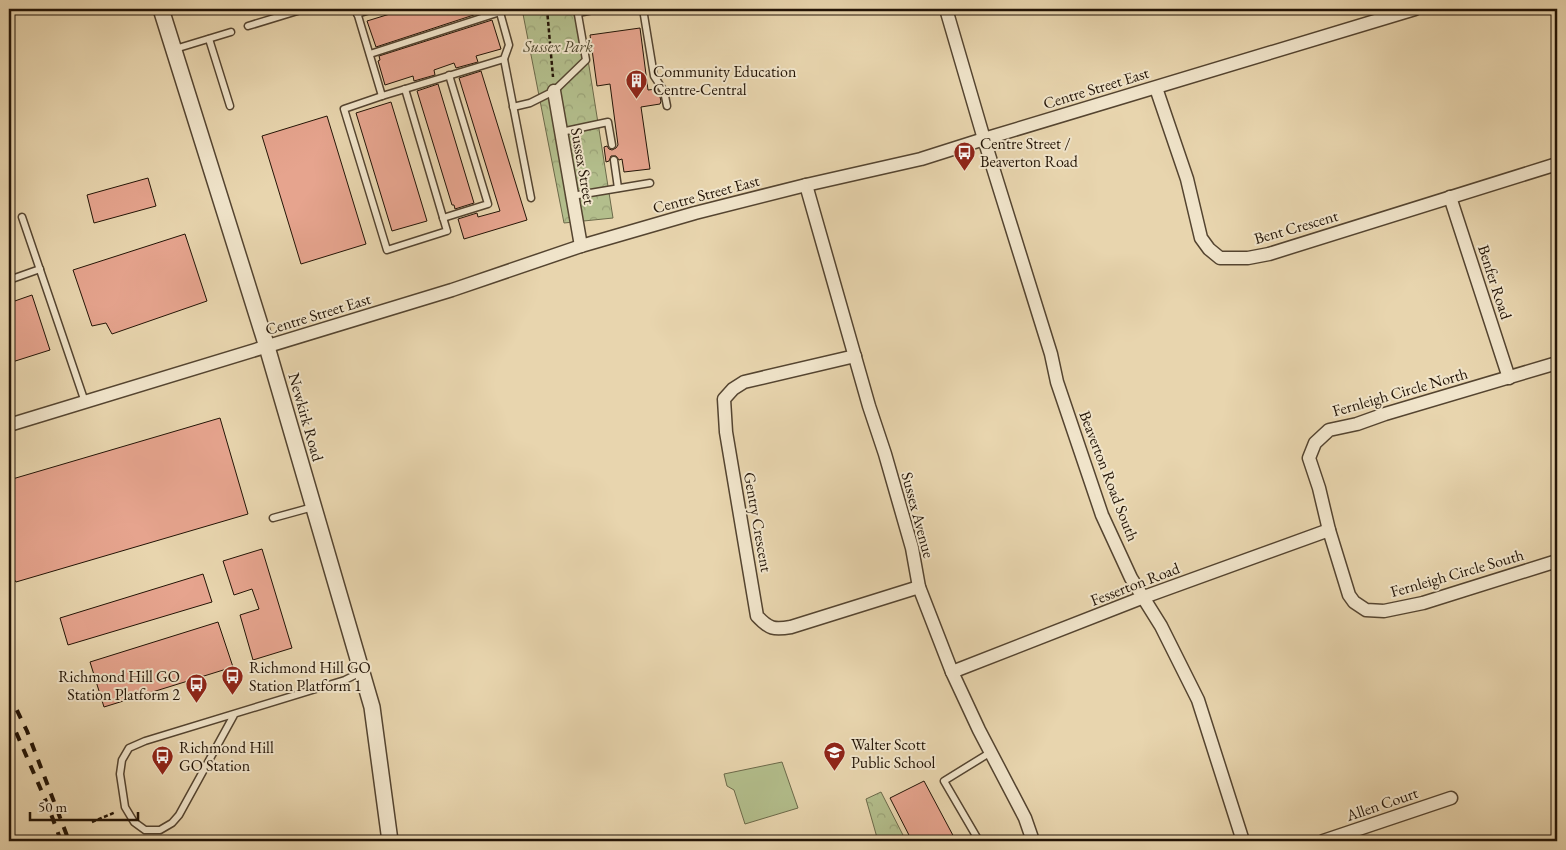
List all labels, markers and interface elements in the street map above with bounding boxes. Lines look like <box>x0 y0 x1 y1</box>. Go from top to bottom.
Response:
park label: Sussex Park <box>522 36 593 57</box>
place label: Community Education Centre-Central <box>653 61 797 100</box>
street label: Centre Street East <box>1041 62 1151 114</box>
building icon: Community Education Centre-Central <box>625 68 649 99</box>
street label: Sussex Street <box>566 126 600 206</box>
place label: Centre Street / Beaverton Road <box>980 133 1079 172</box>
bus stop icon: Centre Street / Beaverton Road <box>952 140 976 171</box>
street label: Centre Street East <box>650 170 762 218</box>
street label: Bent Crescent <box>1252 205 1340 249</box>
street label: Benfer Road <box>1473 242 1517 323</box>
street label: Centre Street East <box>263 288 373 340</box>
street label: Fernleigh Circle North <box>1330 363 1470 421</box>
street label: Newkirk Road <box>283 370 329 464</box>
street label: Beaverton Road South <box>1074 408 1144 544</box>
street label: Gentry Crescent <box>739 470 777 574</box>
street label: Sussex Avenue <box>896 470 940 560</box>
street label: Fernleigh Circle South <box>1388 544 1526 602</box>
street label: Fesserton Road <box>1087 557 1183 611</box>
place label: Richmond Hill GO Station Platform 1 <box>249 657 371 696</box>
bus stop icon: Richmond Hill GO Station Platform 1 <box>221 664 245 695</box>
place label: Richmond Hill GO Station Platform 2 <box>58 666 180 705</box>
bus stop icon: Richmond Hill GO Station Platform 2 <box>184 673 208 704</box>
place label: Walter Scott Public School <box>851 734 936 773</box>
place label: Richmond Hill GO Station <box>179 737 274 776</box>
school or university icon: Walter Scott Public School <box>823 741 847 772</box>
bus stop icon: Richmond Hill GO Station <box>151 744 175 775</box>
street label: Allen Court <box>1342 782 1421 826</box>
scale bar <box>30 790 138 822</box>
text: 50 m <box>38 797 67 816</box>

